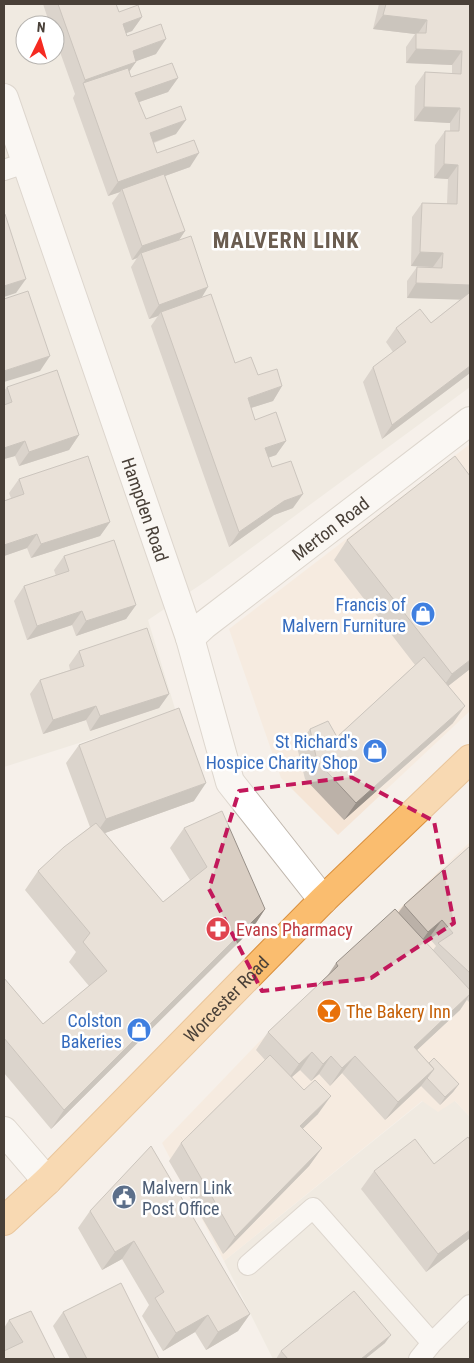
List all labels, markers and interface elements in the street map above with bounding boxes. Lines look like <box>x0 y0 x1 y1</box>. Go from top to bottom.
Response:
north arrow <box>15 15 65 65</box>
text: N <box>36 19 46 35</box>
district label: MALVERN LINK <box>213 228 359 253</box>
street label: Hampden Road <box>118 454 173 564</box>
street label: Merton Road <box>288 492 373 564</box>
place label: Francis of Malvern Furniture <box>282 594 406 636</box>
shop icon: Francis of Malvern Furniture <box>410 601 436 627</box>
place label: St Richard's Hospice Charity Shop <box>206 731 358 773</box>
shop icon: St Richard's Hospice Charity Shop <box>362 738 388 764</box>
pharmacy icon: Evans Pharmacy <box>205 916 231 942</box>
place label: Evans Pharmacy <box>236 919 353 940</box>
street label: Worcester Road <box>179 951 273 1046</box>
bar icon: The Bakery Inn <box>316 998 342 1024</box>
place label: The Bakery Inn <box>346 1001 451 1022</box>
place label: Colston Bakeries <box>61 1010 122 1052</box>
shop icon: Colston Bakeries <box>126 1017 152 1043</box>
place label: Malvern Link Post Office <box>142 1177 232 1219</box>
public building icon: Malvern Link Post Office <box>111 1184 137 1210</box>

